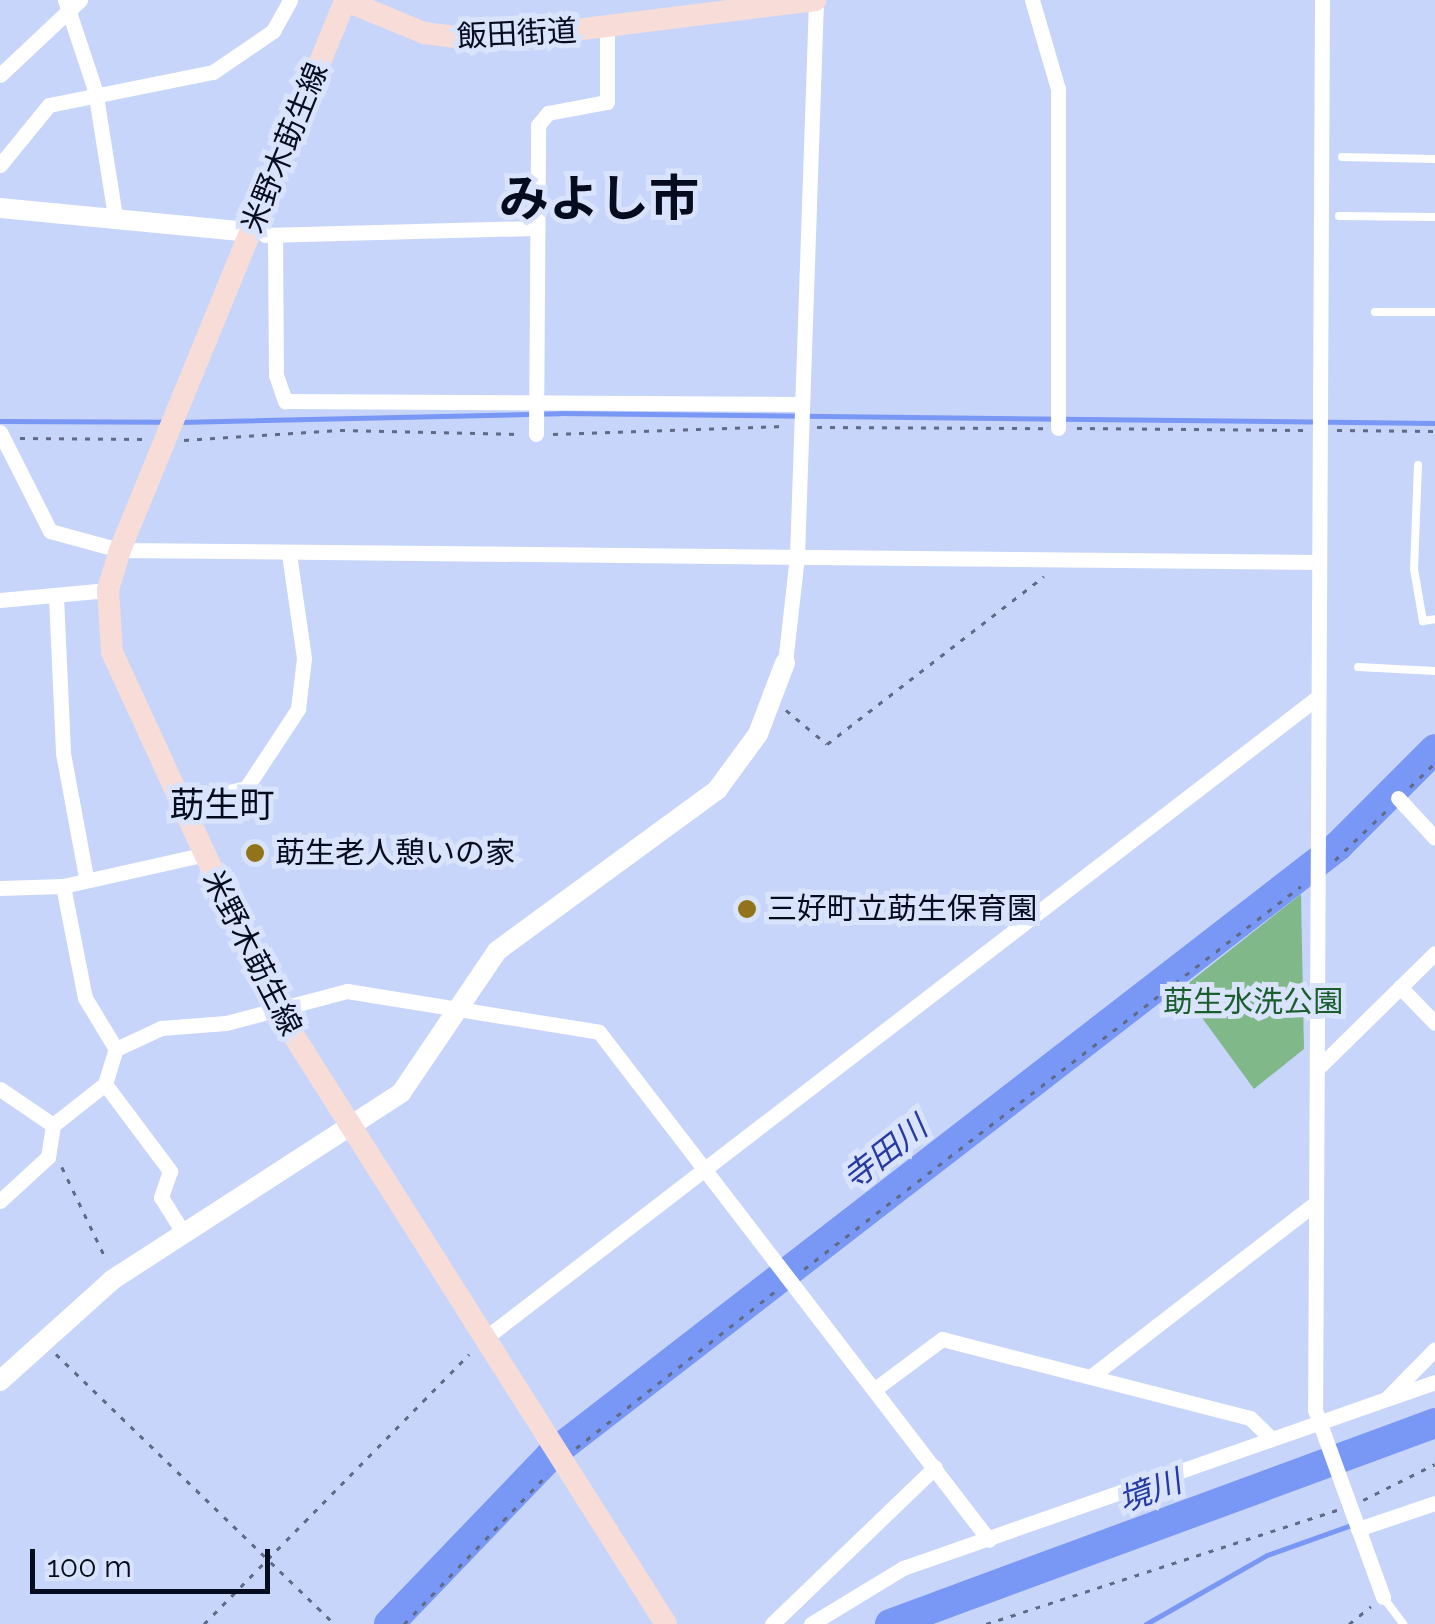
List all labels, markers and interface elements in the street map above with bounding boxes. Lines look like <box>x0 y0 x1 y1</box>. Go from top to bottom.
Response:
street label: 飯田街道 <box>456 13 578 55</box>
street label: 米野木莇生線 <box>235 58 335 238</box>
district label: みよし市 <box>499 169 699 229</box>
district label: 莇生町 <box>170 784 274 826</box>
place label: 莇生老人憩いの家 <box>275 835 515 871</box>
marker: 莇生老人憩いの家 <box>244 842 266 864</box>
street label: 米野木莇生線 <box>195 865 309 1041</box>
place label: 三好町立莇生保育園 <box>767 891 1037 927</box>
marker: 三好町立莇生保育園 <box>736 898 758 920</box>
park label: 莇生水洗公園 <box>1163 984 1343 1020</box>
water label: 寺田川 <box>835 1108 935 1198</box>
water label: 境川 <box>1113 1462 1187 1520</box>
scale bar <box>35 1529 275 1591</box>
text: 100 m <box>47 1549 132 1584</box>

